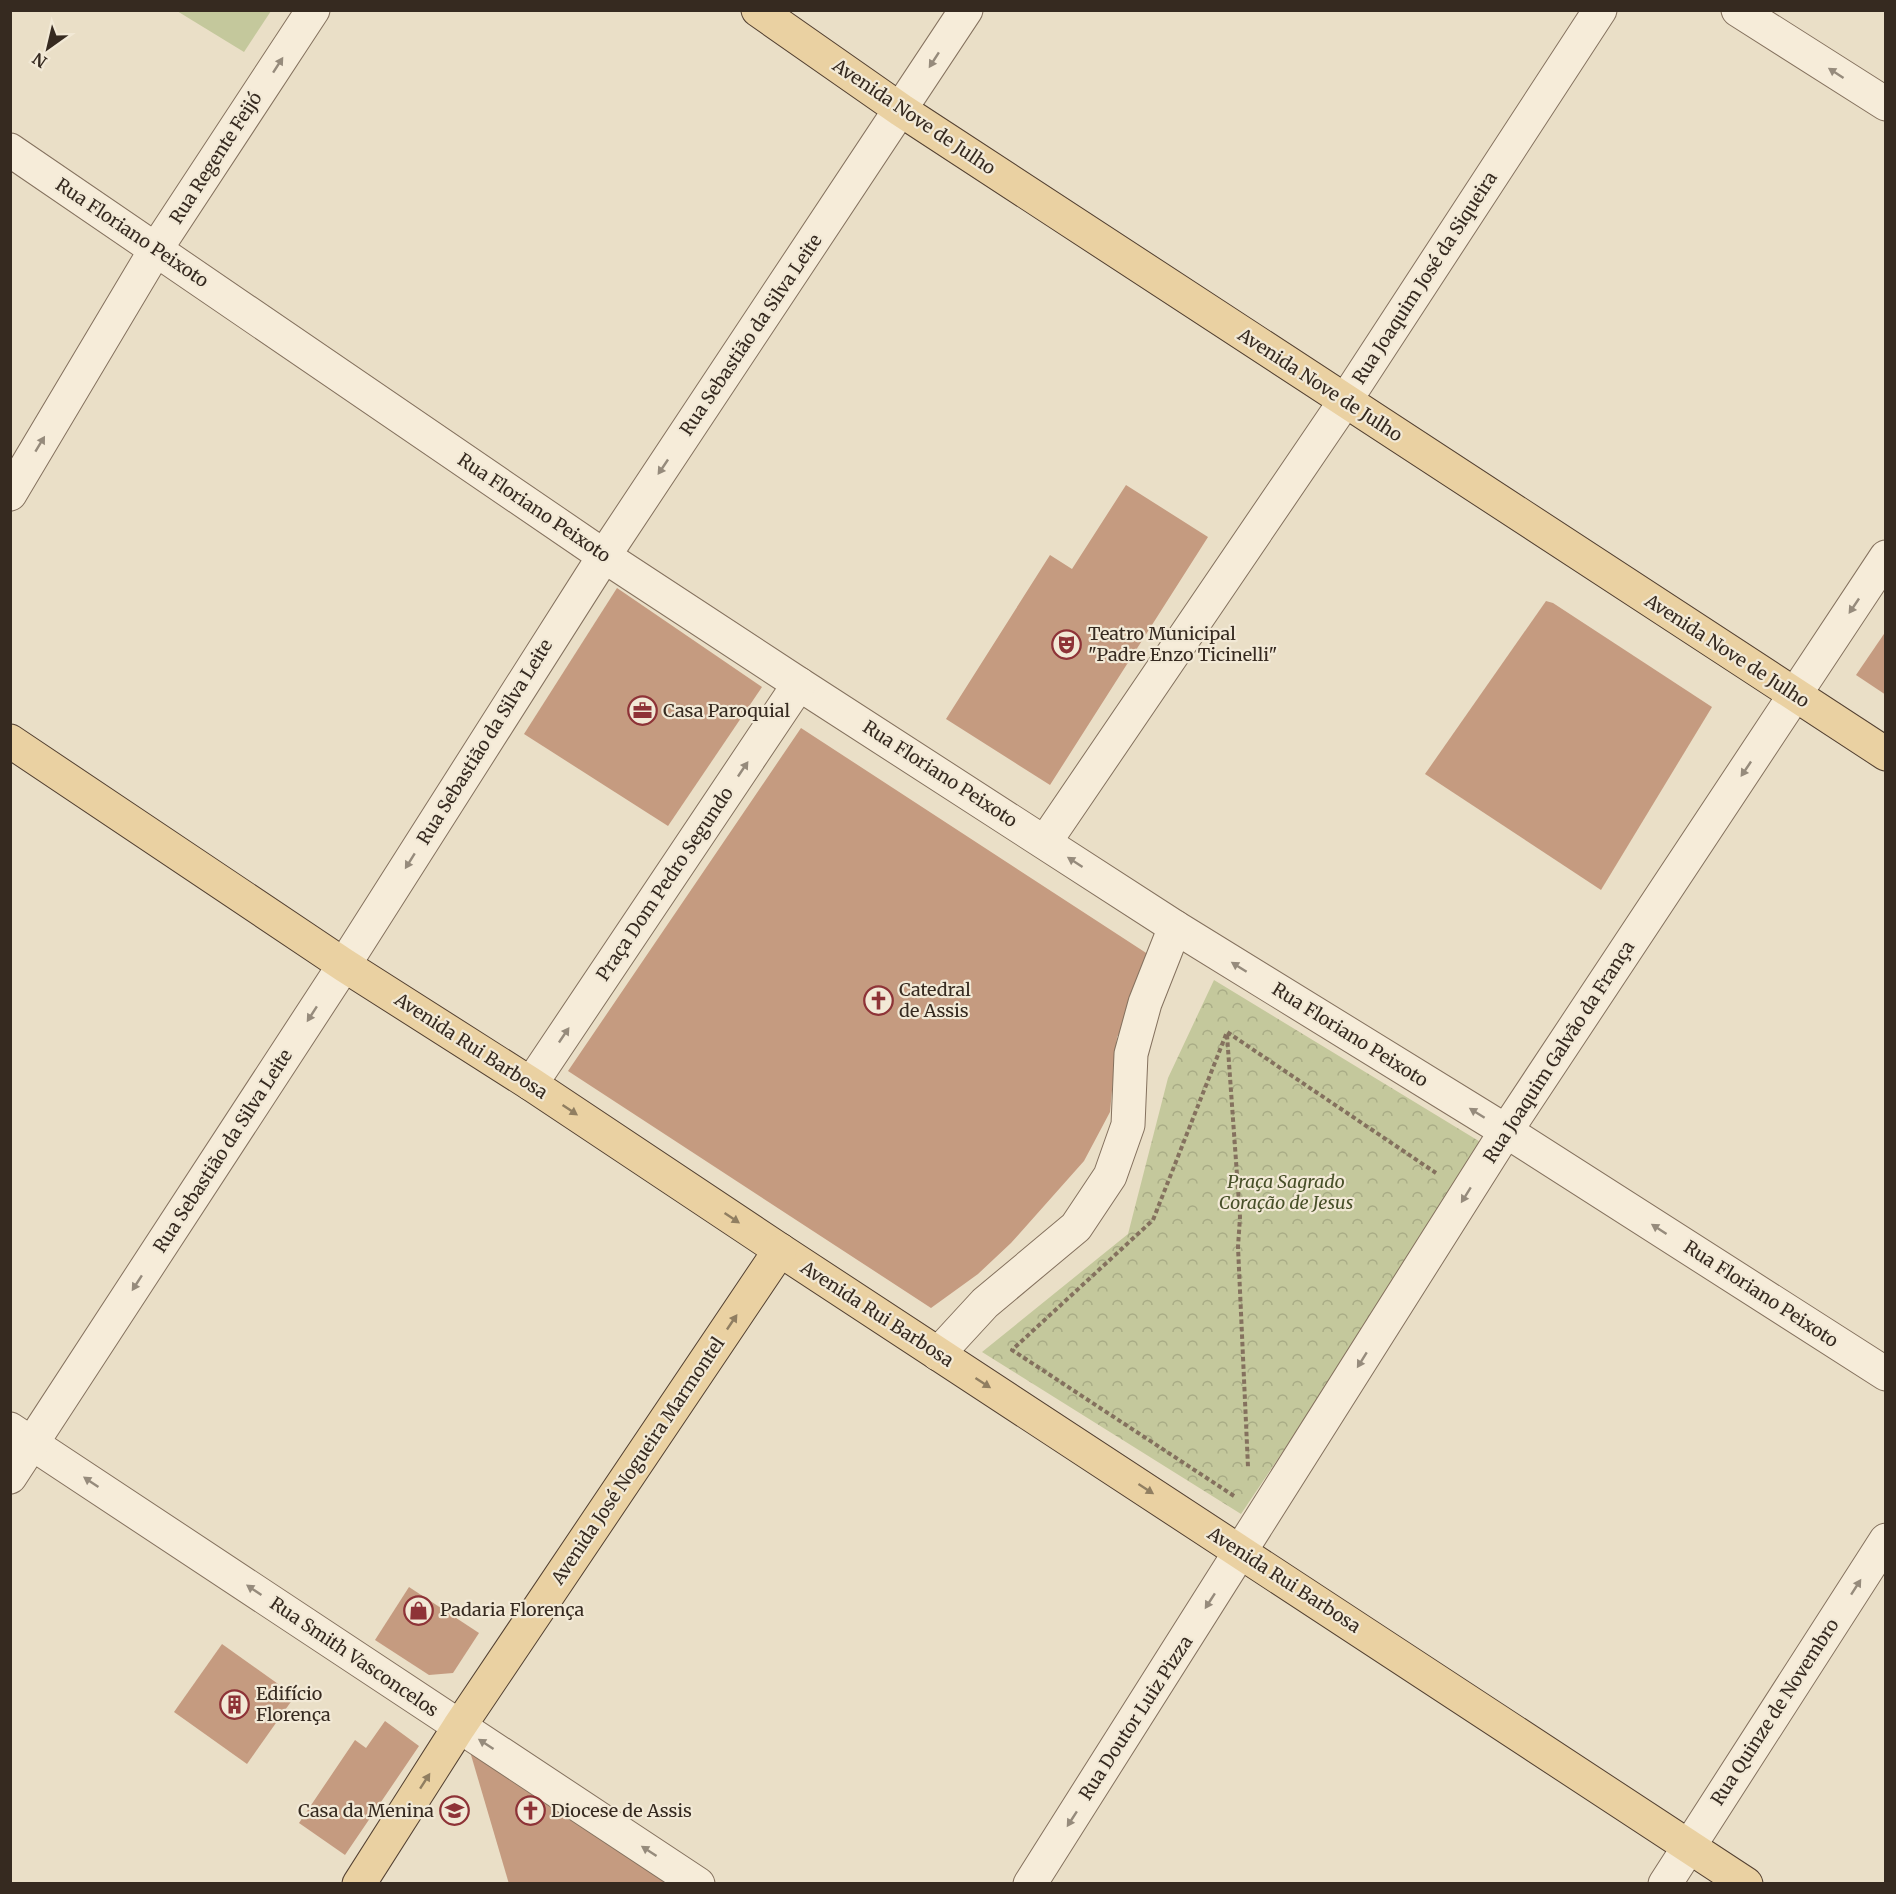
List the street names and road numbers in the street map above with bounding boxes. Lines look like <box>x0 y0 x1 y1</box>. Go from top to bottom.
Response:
street label: Avenida Nove de Julho <box>828 53 1000 180</box>
street label: Rua Regente Feijó <box>164 87 267 228</box>
street label: Rua Joaquim José da Siqueira <box>1347 167 1502 388</box>
street label: Rua Floriano Peixoto <box>52 173 213 292</box>
street label: Rua Sebastião da Silva Leite <box>675 230 827 440</box>
street label: Avenida Nove de Julho <box>1233 322 1407 446</box>
street label: Rua Floriano Peixoto <box>454 448 615 567</box>
street label: Avenida Nove de Julho <box>1640 588 1814 712</box>
street label: Rua Sebastião da Silva Leite <box>412 635 557 849</box>
street label: Rua Floriano Peixoto <box>859 715 1022 832</box>
street label: Praça Dom Pedro Segundo <box>591 782 738 985</box>
street label: Rua Joaquim Galvão da França <box>1478 936 1639 1167</box>
street label: Rua Floriano Peixoto <box>1268 977 1432 1092</box>
street label: Avenida Rui Barbosa <box>390 987 552 1104</box>
street label: Rua Sebastião da Silva Leite <box>148 1045 297 1257</box>
street label: Rua Floriano Peixoto <box>1680 1235 1843 1352</box>
street label: Avenida Rui Barbosa <box>796 1255 958 1372</box>
street label: Avenida José Nogueira Marmontel <box>545 1332 729 1590</box>
street label: Avenida Rui Barbosa <box>1203 1521 1365 1638</box>
street label: Rua Smith Vasconcelos <box>266 1592 443 1722</box>
street label: Rua Quinze de Novembro <box>1706 1614 1844 1809</box>
street label: Rua Doutor Luiz Pizza <box>1074 1631 1198 1804</box>

